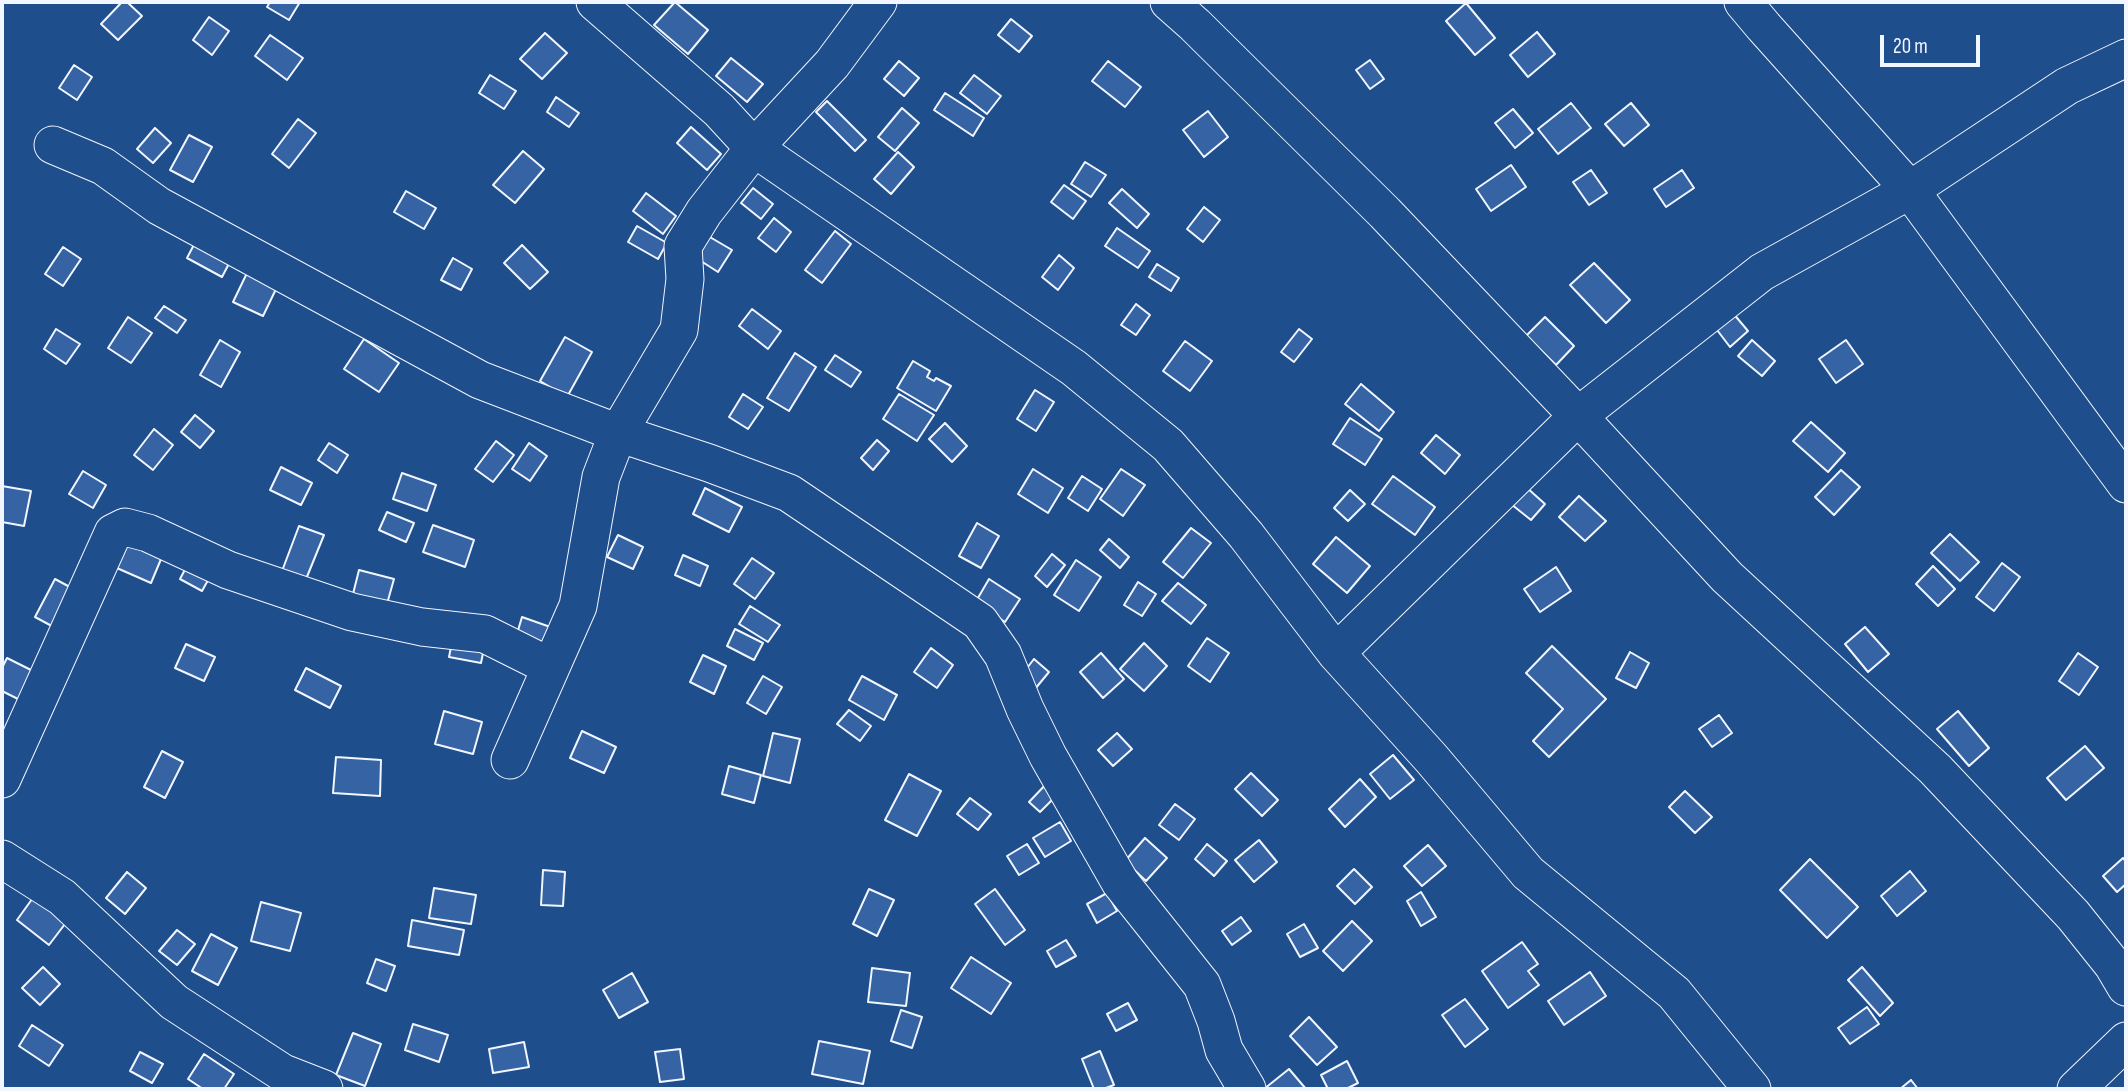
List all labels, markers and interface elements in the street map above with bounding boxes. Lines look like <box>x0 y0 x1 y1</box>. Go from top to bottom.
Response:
scale bar <box>1883 21 1983 65</box>
text: 20 m <box>1893 34 1928 59</box>

